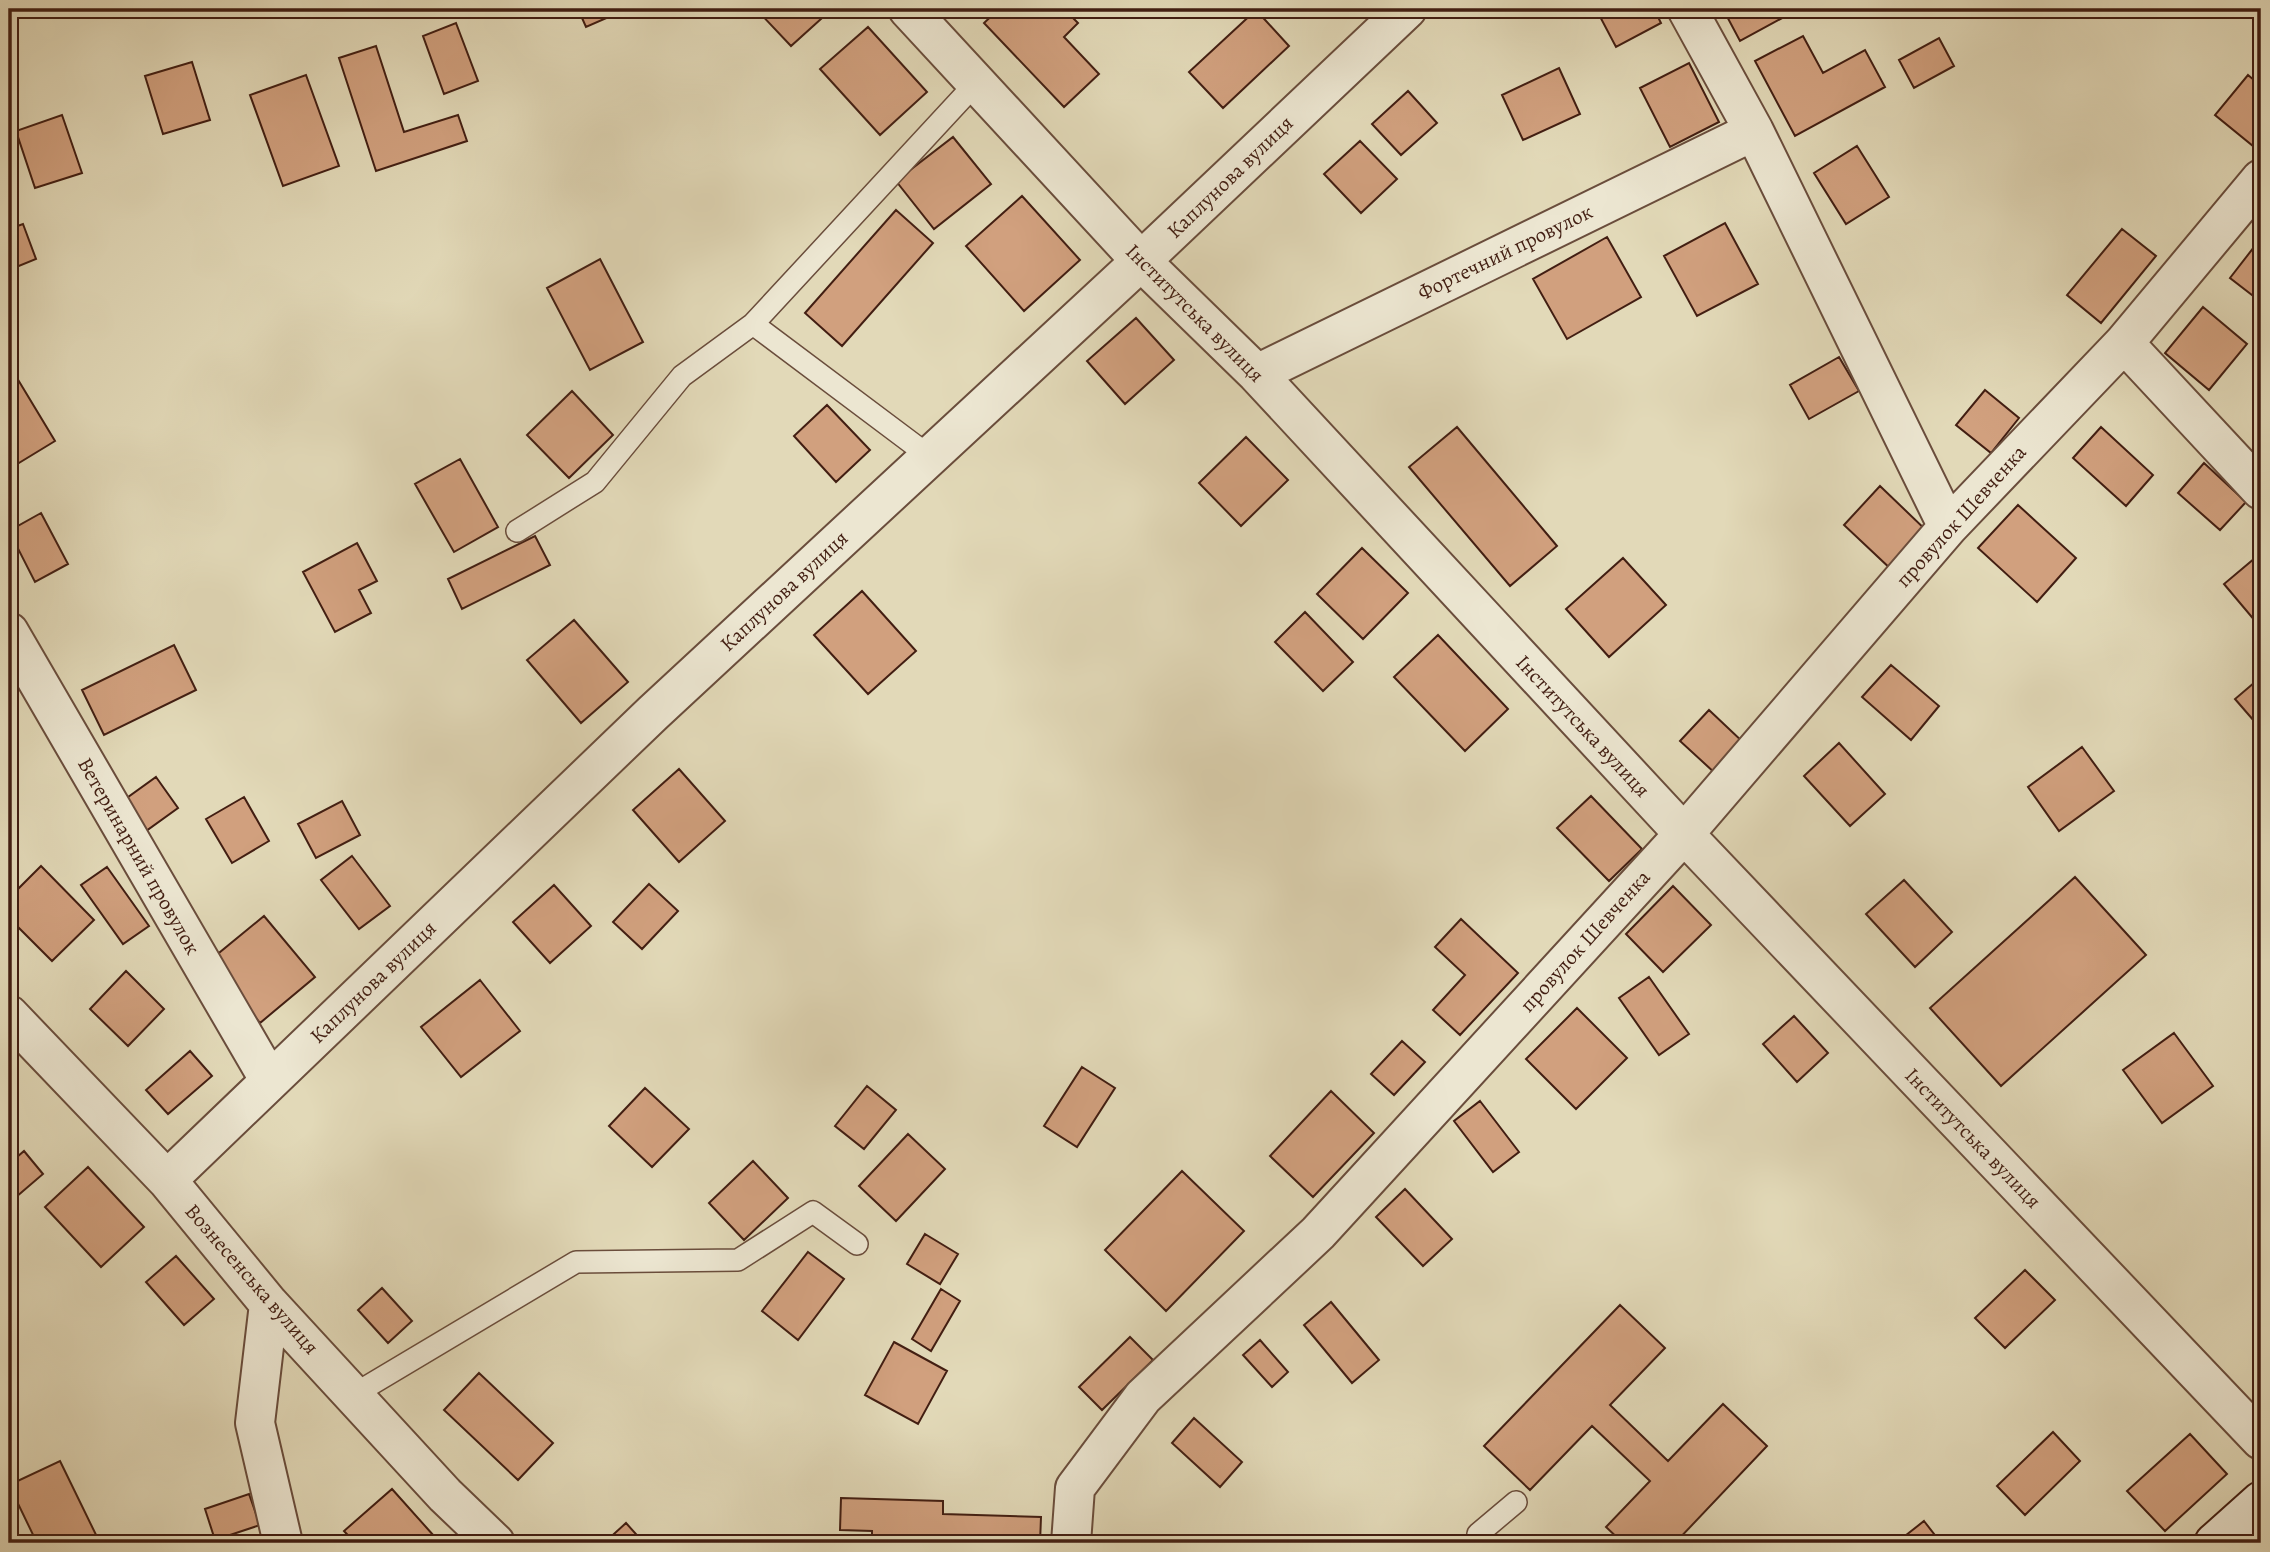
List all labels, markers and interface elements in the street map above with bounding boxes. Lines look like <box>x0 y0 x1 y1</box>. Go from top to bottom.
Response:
street label: Каплунова вулиця <box>1161 109 1299 245</box>
street label: Фортечний провулок <box>1413 197 1597 307</box>
street label: Інститутська вулиця <box>1120 238 1270 388</box>
street label: провулок Шевченка <box>1889 439 2033 593</box>
street label: Каплунова вулиця <box>714 524 854 658</box>
street label: Інститутська вулиця <box>1510 649 1656 803</box>
street label: Ветеринарний провулок <box>71 752 207 960</box>
street label: провулок Шевченка <box>1513 864 1657 1018</box>
street label: Каплунова вулиця <box>304 914 442 1050</box>
street label: Інститутська вулиця <box>1899 1062 2047 1214</box>
street label: Вознесенська вулиця <box>179 1198 325 1360</box>

